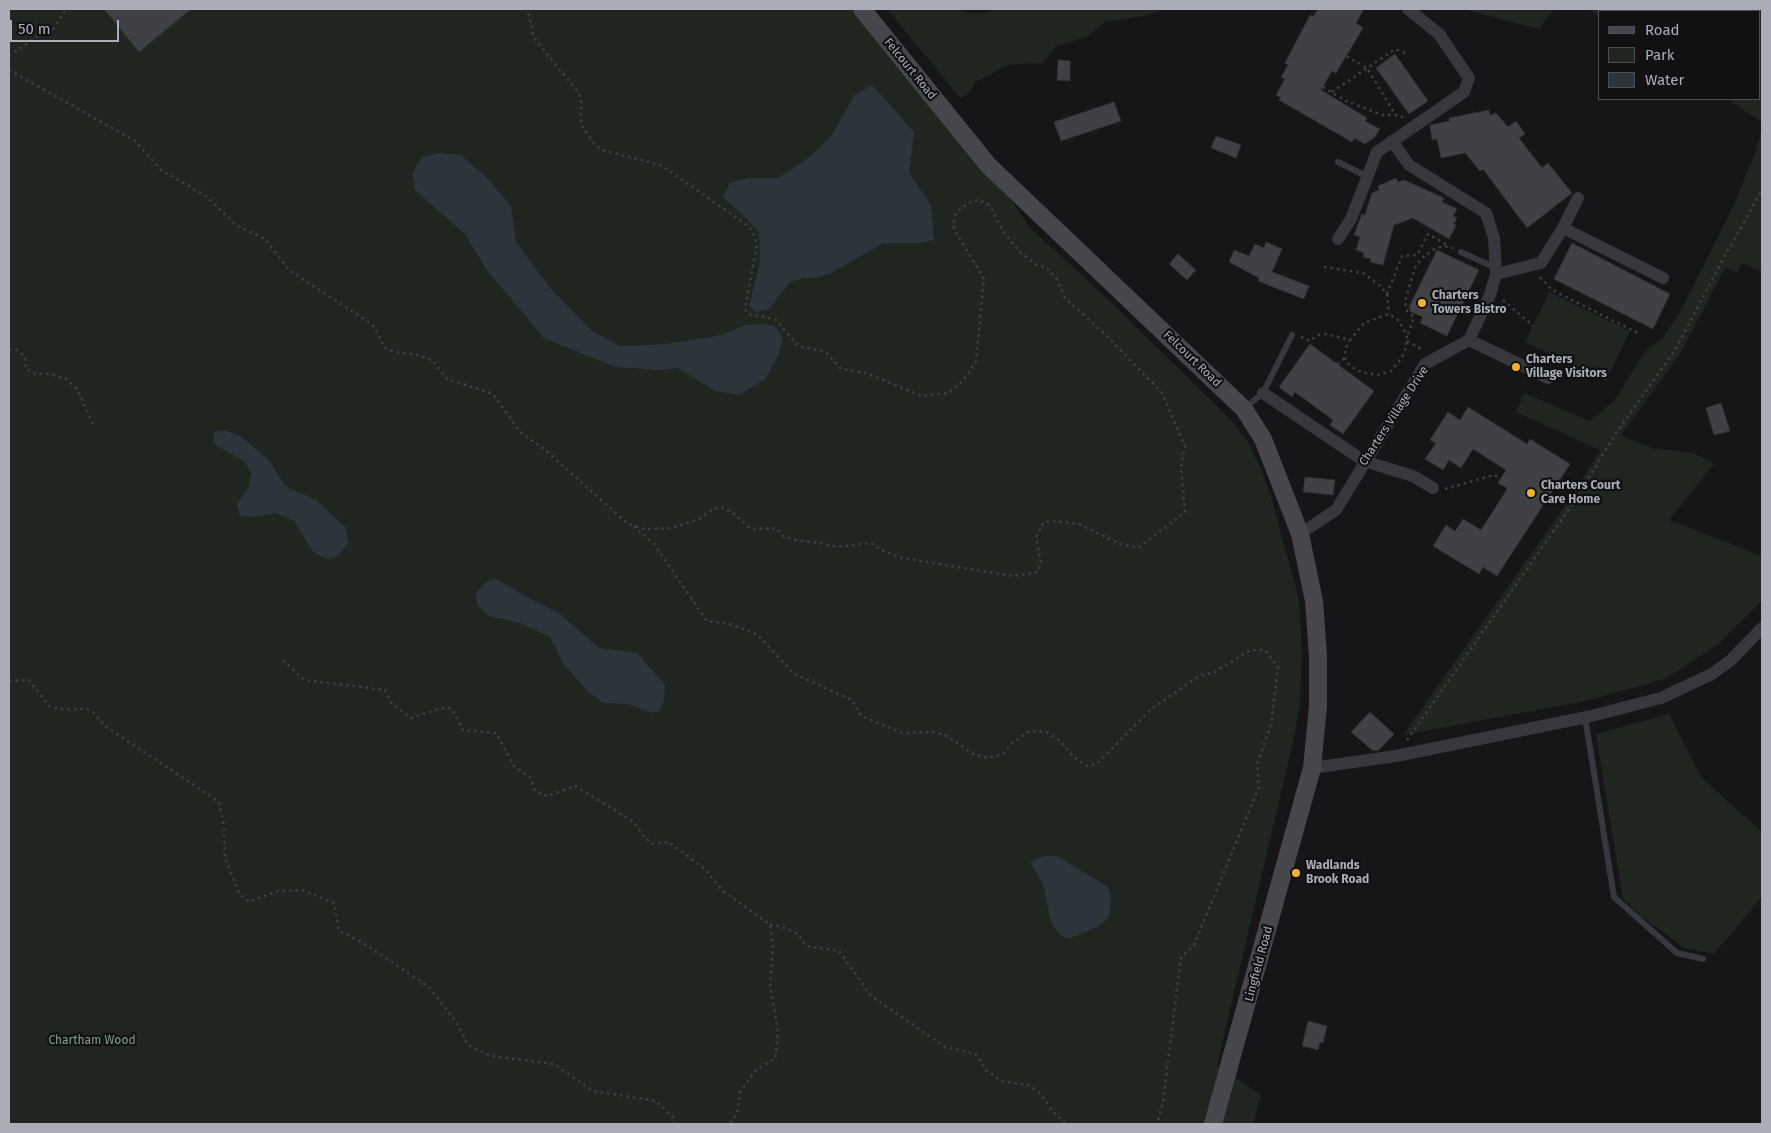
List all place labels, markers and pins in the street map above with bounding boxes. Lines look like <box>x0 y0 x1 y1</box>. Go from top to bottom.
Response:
place label: Charters Towers Bistro <box>1432 289 1506 317</box>
marker: Charters Towers Bistro <box>1416 297 1428 309</box>
place label: Charters Village Visitors <box>1526 353 1607 381</box>
marker: Charters Village Visitors <box>1510 361 1522 373</box>
place label: Charters Court Care Home <box>1541 479 1620 507</box>
marker: Charters Court Care Home <box>1525 487 1537 499</box>
place label: Wadlands Brook Road <box>1306 859 1369 887</box>
marker: Wadlands Brook Road <box>1290 867 1302 879</box>

